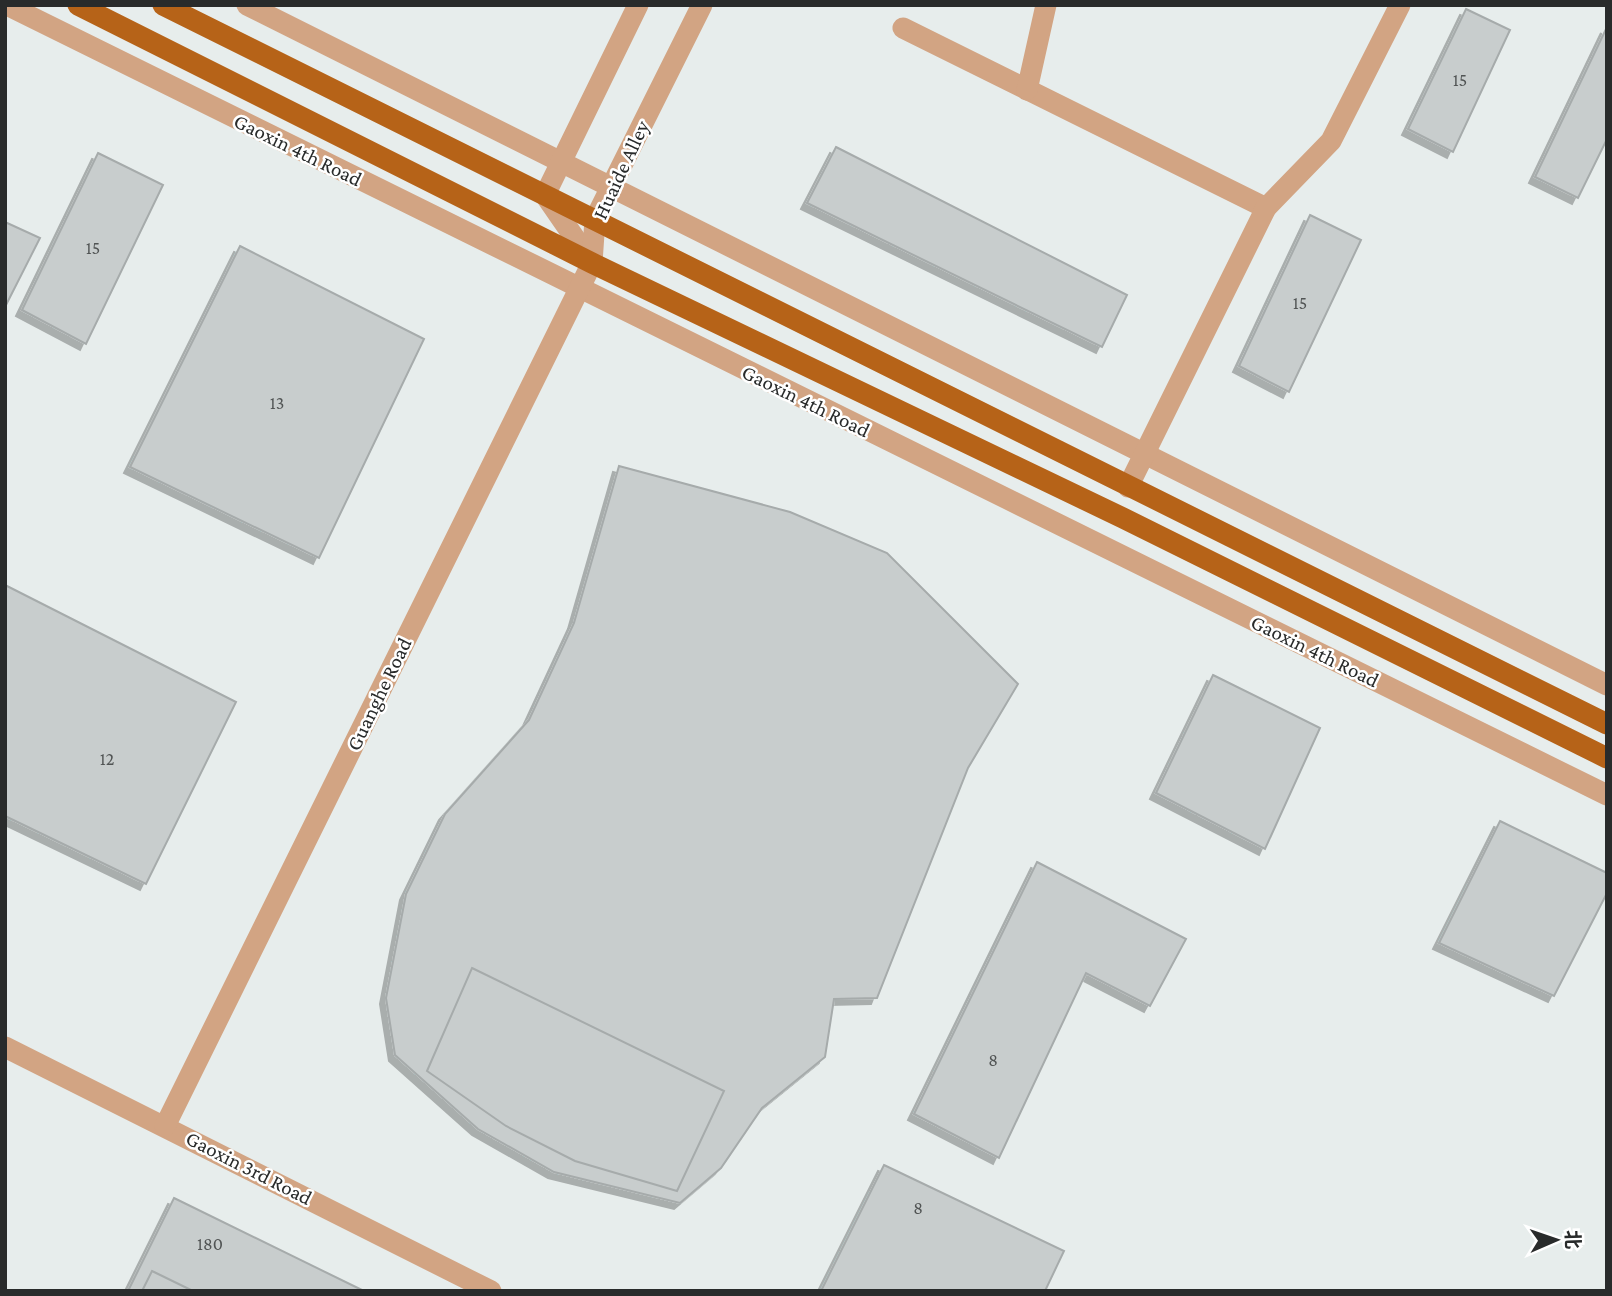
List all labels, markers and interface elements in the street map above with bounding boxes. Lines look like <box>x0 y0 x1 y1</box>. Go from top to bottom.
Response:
house number: 15 <box>1453 70 1467 90</box>
street label: Gaoxin 4th Road <box>230 109 366 191</box>
street label: Huaide Alley <box>588 117 654 223</box>
house number: 15 <box>86 238 100 258</box>
house number: 15 <box>1293 293 1307 313</box>
street label: Gaoxin 4th Road <box>738 360 874 442</box>
house number: 13 <box>270 393 284 413</box>
street label: Gaoxin 4th Road <box>1247 610 1383 692</box>
street label: Guanghe Road <box>341 634 417 754</box>
house number: 12 <box>100 749 114 769</box>
house number: 8 <box>988 1050 998 1070</box>
street label: Gaoxin 3rd Road <box>182 1126 316 1210</box>
house number: 8 <box>913 1198 923 1218</box>
north arrow <box>1521 1205 1591 1275</box>
text: 北 <box>1562 1230 1583 1249</box>
house number: 180 <box>197 1234 223 1254</box>

